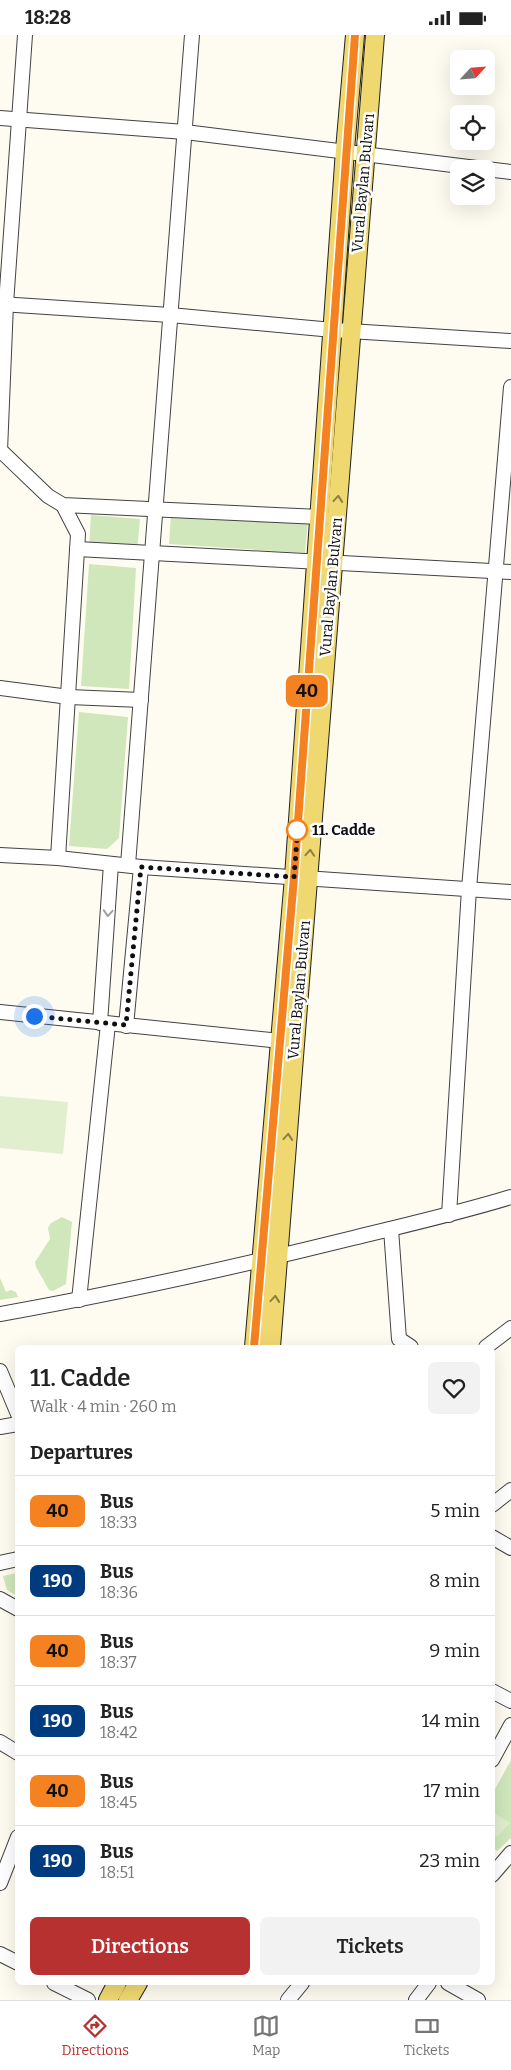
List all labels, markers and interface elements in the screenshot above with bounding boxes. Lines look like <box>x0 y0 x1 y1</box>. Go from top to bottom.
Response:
text: 18:28 <box>25 6 71 29</box>
north arrow <box>450 50 495 95</box>
map controls <box>450 50 495 205</box>
button: locate <box>450 105 495 150</box>
street label: Vural Baylan Bulvarı <box>348 112 378 253</box>
button: layers <box>450 160 495 205</box>
one-way arrow <box>333 495 344 503</box>
street label: Vural Baylan Bulvarı <box>316 516 346 657</box>
line badge: 40 <box>284 675 330 707</box>
text: 40 <box>296 680 318 702</box>
marker: 11. Cadde <box>286 819 308 841</box>
place label: 11. Cadde <box>312 821 375 839</box>
one-way arrow <box>304 849 315 857</box>
one-way arrow <box>102 909 113 917</box>
street label: Vural Baylan Bulvarı <box>284 919 314 1060</box>
your location <box>22 1004 47 1029</box>
one-way arrow <box>282 1133 293 1141</box>
one-way arrow <box>269 1295 280 1303</box>
button: heart <box>428 1362 480 1414</box>
text: 11. Cadde <box>30 1364 130 1392</box>
text: Walk · 4 min · 260 m <box>30 1397 177 1416</box>
text: Departures <box>30 1441 133 1464</box>
text: Bus <box>100 1490 134 1513</box>
text: 5 min <box>430 1499 480 1522</box>
text: 40 <box>46 1500 69 1522</box>
text: 18:33 <box>100 1513 137 1532</box>
text: Bus <box>100 1560 134 1583</box>
text: 8 min <box>429 1569 480 1592</box>
text: 190 <box>43 1570 72 1592</box>
text: 18:36 <box>100 1583 138 1602</box>
text: Bus <box>100 1630 134 1653</box>
text: 9 min <box>429 1639 480 1662</box>
text: 40 <box>46 1640 69 1662</box>
text: 18:37 <box>100 1653 137 1672</box>
text: Bus <box>100 1700 134 1723</box>
text: 14 min <box>422 1709 480 1732</box>
text: 190 <box>43 1710 72 1732</box>
text: 18:42 <box>100 1723 138 1742</box>
text: Bus <box>100 1770 134 1793</box>
text: 17 min <box>423 1779 480 1802</box>
text: 40 <box>46 1780 69 1802</box>
text: 18:45 <box>100 1793 137 1812</box>
text: Bus <box>100 1840 134 1863</box>
text: 23 min <box>419 1849 480 1872</box>
text: 190 <box>43 1850 72 1872</box>
text: 18:51 <box>100 1863 134 1882</box>
button: Directions <box>30 1917 250 1975</box>
button: Tickets <box>260 1917 480 1975</box>
tab: Directions <box>62 2012 129 2059</box>
tab: Map <box>252 2012 280 2059</box>
tab: Tickets <box>404 2012 449 2059</box>

